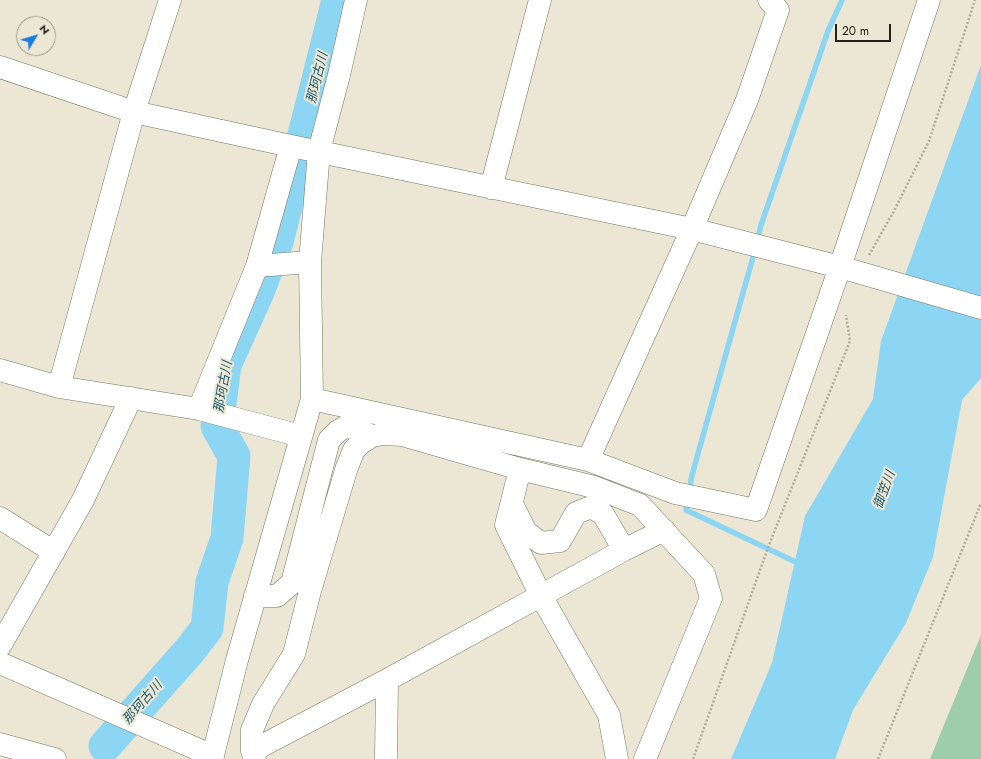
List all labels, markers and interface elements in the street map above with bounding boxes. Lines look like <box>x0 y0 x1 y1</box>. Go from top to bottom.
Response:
north arrow <box>16 16 56 56</box>
scale bar <box>837 16 893 42</box>
text: N <box>36 21 54 38</box>
text: 20 m <box>842 22 869 40</box>
water label: 那珂古川 <box>304 51 332 105</box>
water label: 那珂古川 <box>212 360 236 414</box>
water label: 御笠川 <box>871 469 899 511</box>
water label: 那珂古川 <box>120 678 166 728</box>

